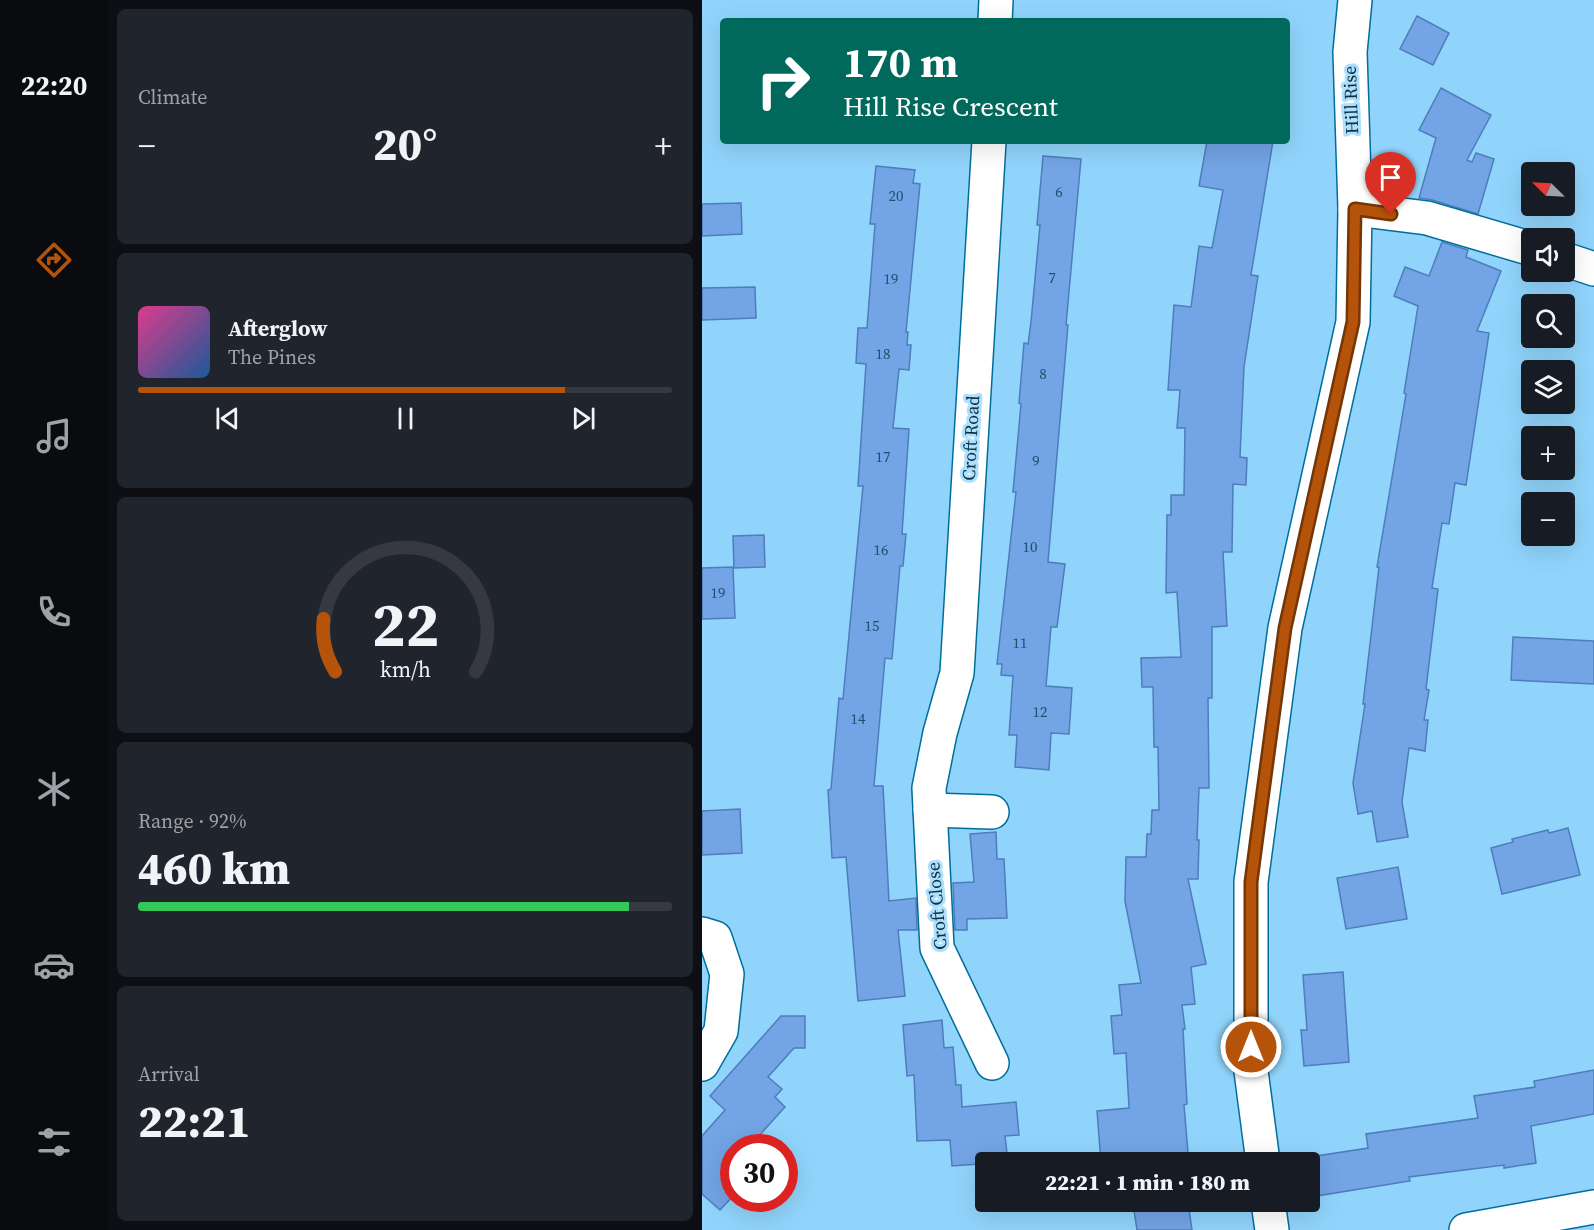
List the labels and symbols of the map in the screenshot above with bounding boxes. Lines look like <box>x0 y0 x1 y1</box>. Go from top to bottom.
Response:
street label: Hill Rise <box>1337 65 1364 135</box>
pin <box>1365 152 1416 214</box>
north arrow <box>1521 162 1575 216</box>
house number: 6 <box>1055 181 1063 202</box>
house number: 20 <box>888 185 904 206</box>
house number: 7 <box>1048 267 1056 288</box>
house number: 19 <box>883 268 899 289</box>
house number: 18 <box>875 343 891 364</box>
house number: 8 <box>1039 363 1047 384</box>
street label: Croft Road <box>956 395 985 481</box>
house number: 17 <box>875 446 891 467</box>
house number: 9 <box>1032 450 1040 471</box>
house number: 10 <box>1022 536 1038 557</box>
house number: 16 <box>873 539 889 560</box>
house number: 19 <box>710 582 726 603</box>
house number: 15 <box>864 615 880 636</box>
house number: 11 <box>1012 632 1028 653</box>
house number: 12 <box>1032 701 1048 722</box>
house number: 14 <box>850 708 866 729</box>
street label: Croft Close <box>920 861 953 951</box>
position arrow <box>1219 1015 1283 1079</box>
speed limit sign: 30 <box>720 1134 798 1212</box>

